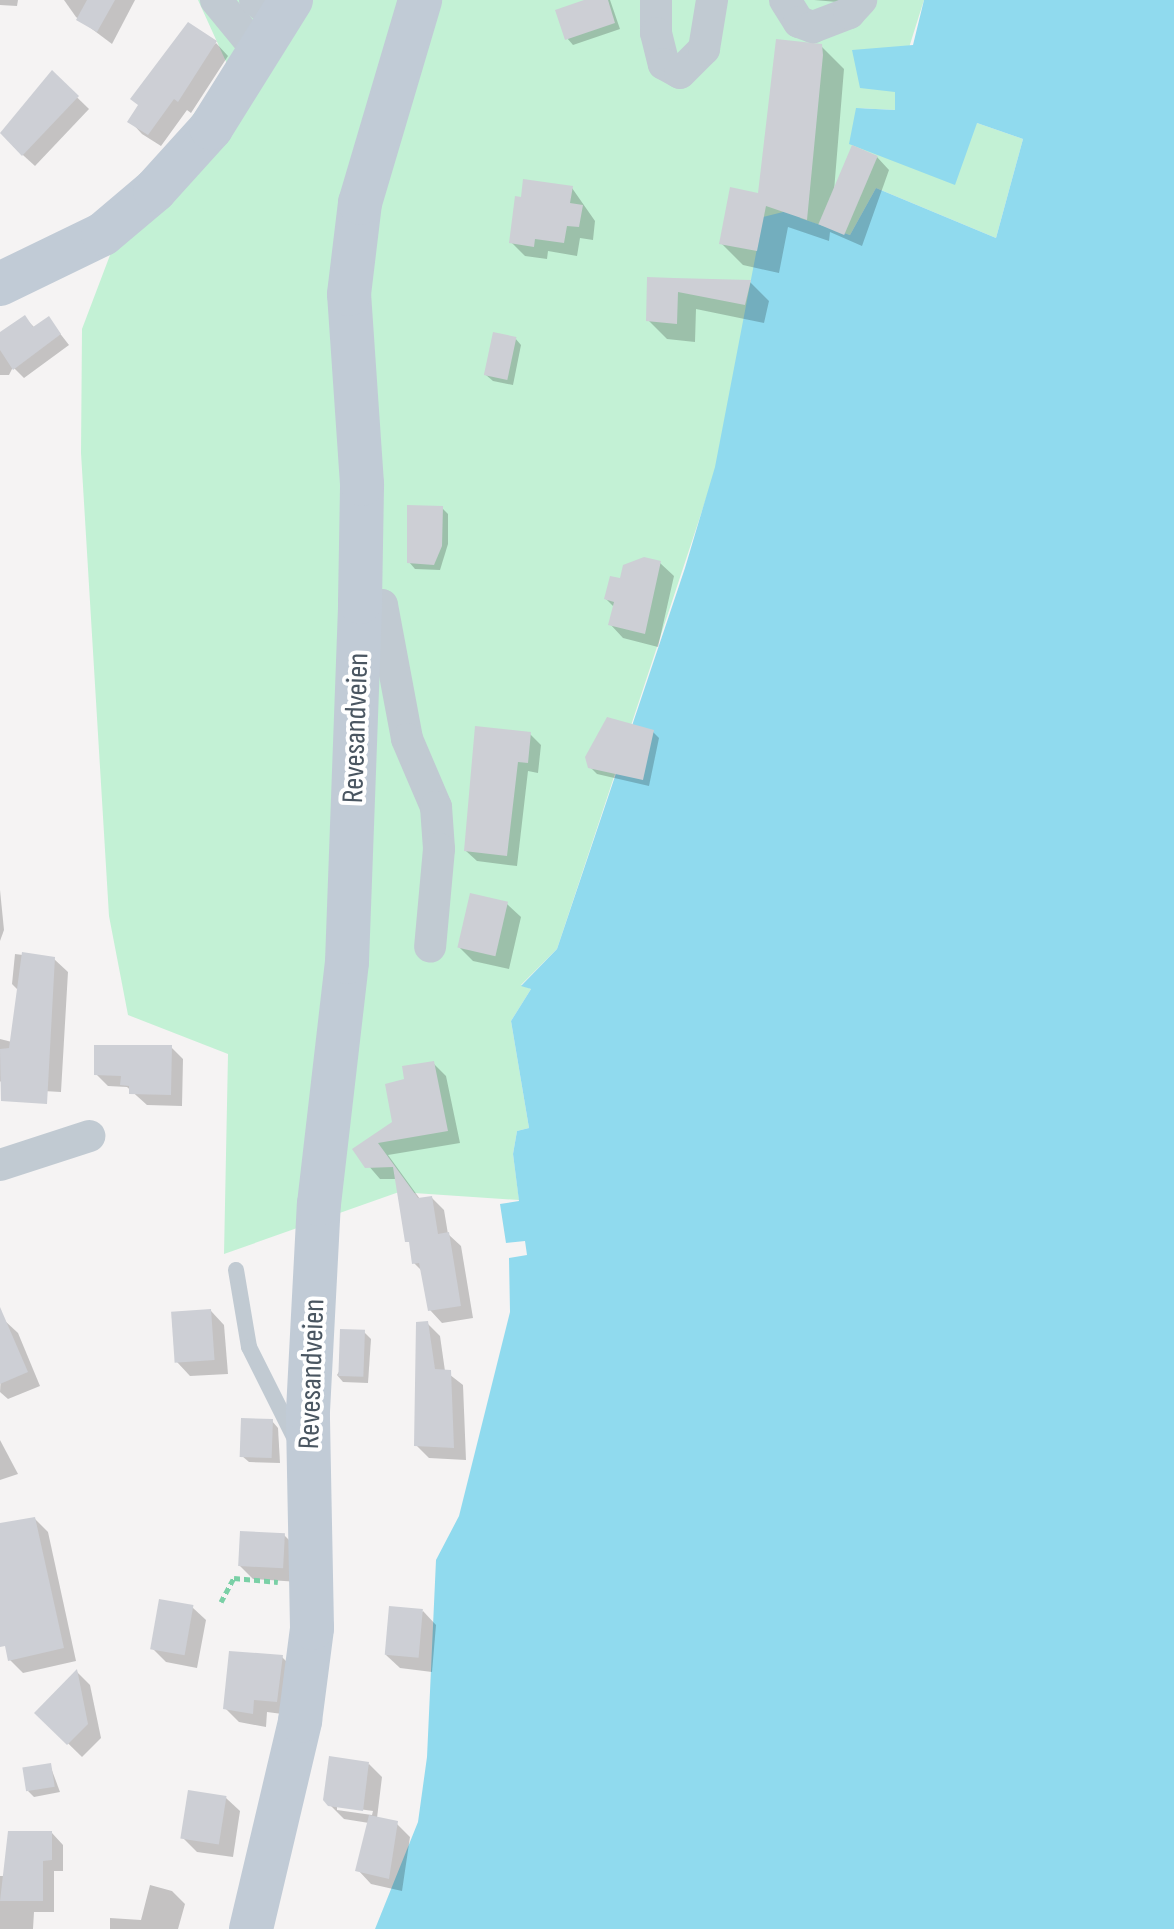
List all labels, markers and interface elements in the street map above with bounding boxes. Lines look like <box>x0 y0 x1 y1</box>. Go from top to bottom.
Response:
street label: Revesandveien <box>335 652 377 804</box>
street label: Revesandveien <box>291 1298 333 1450</box>

